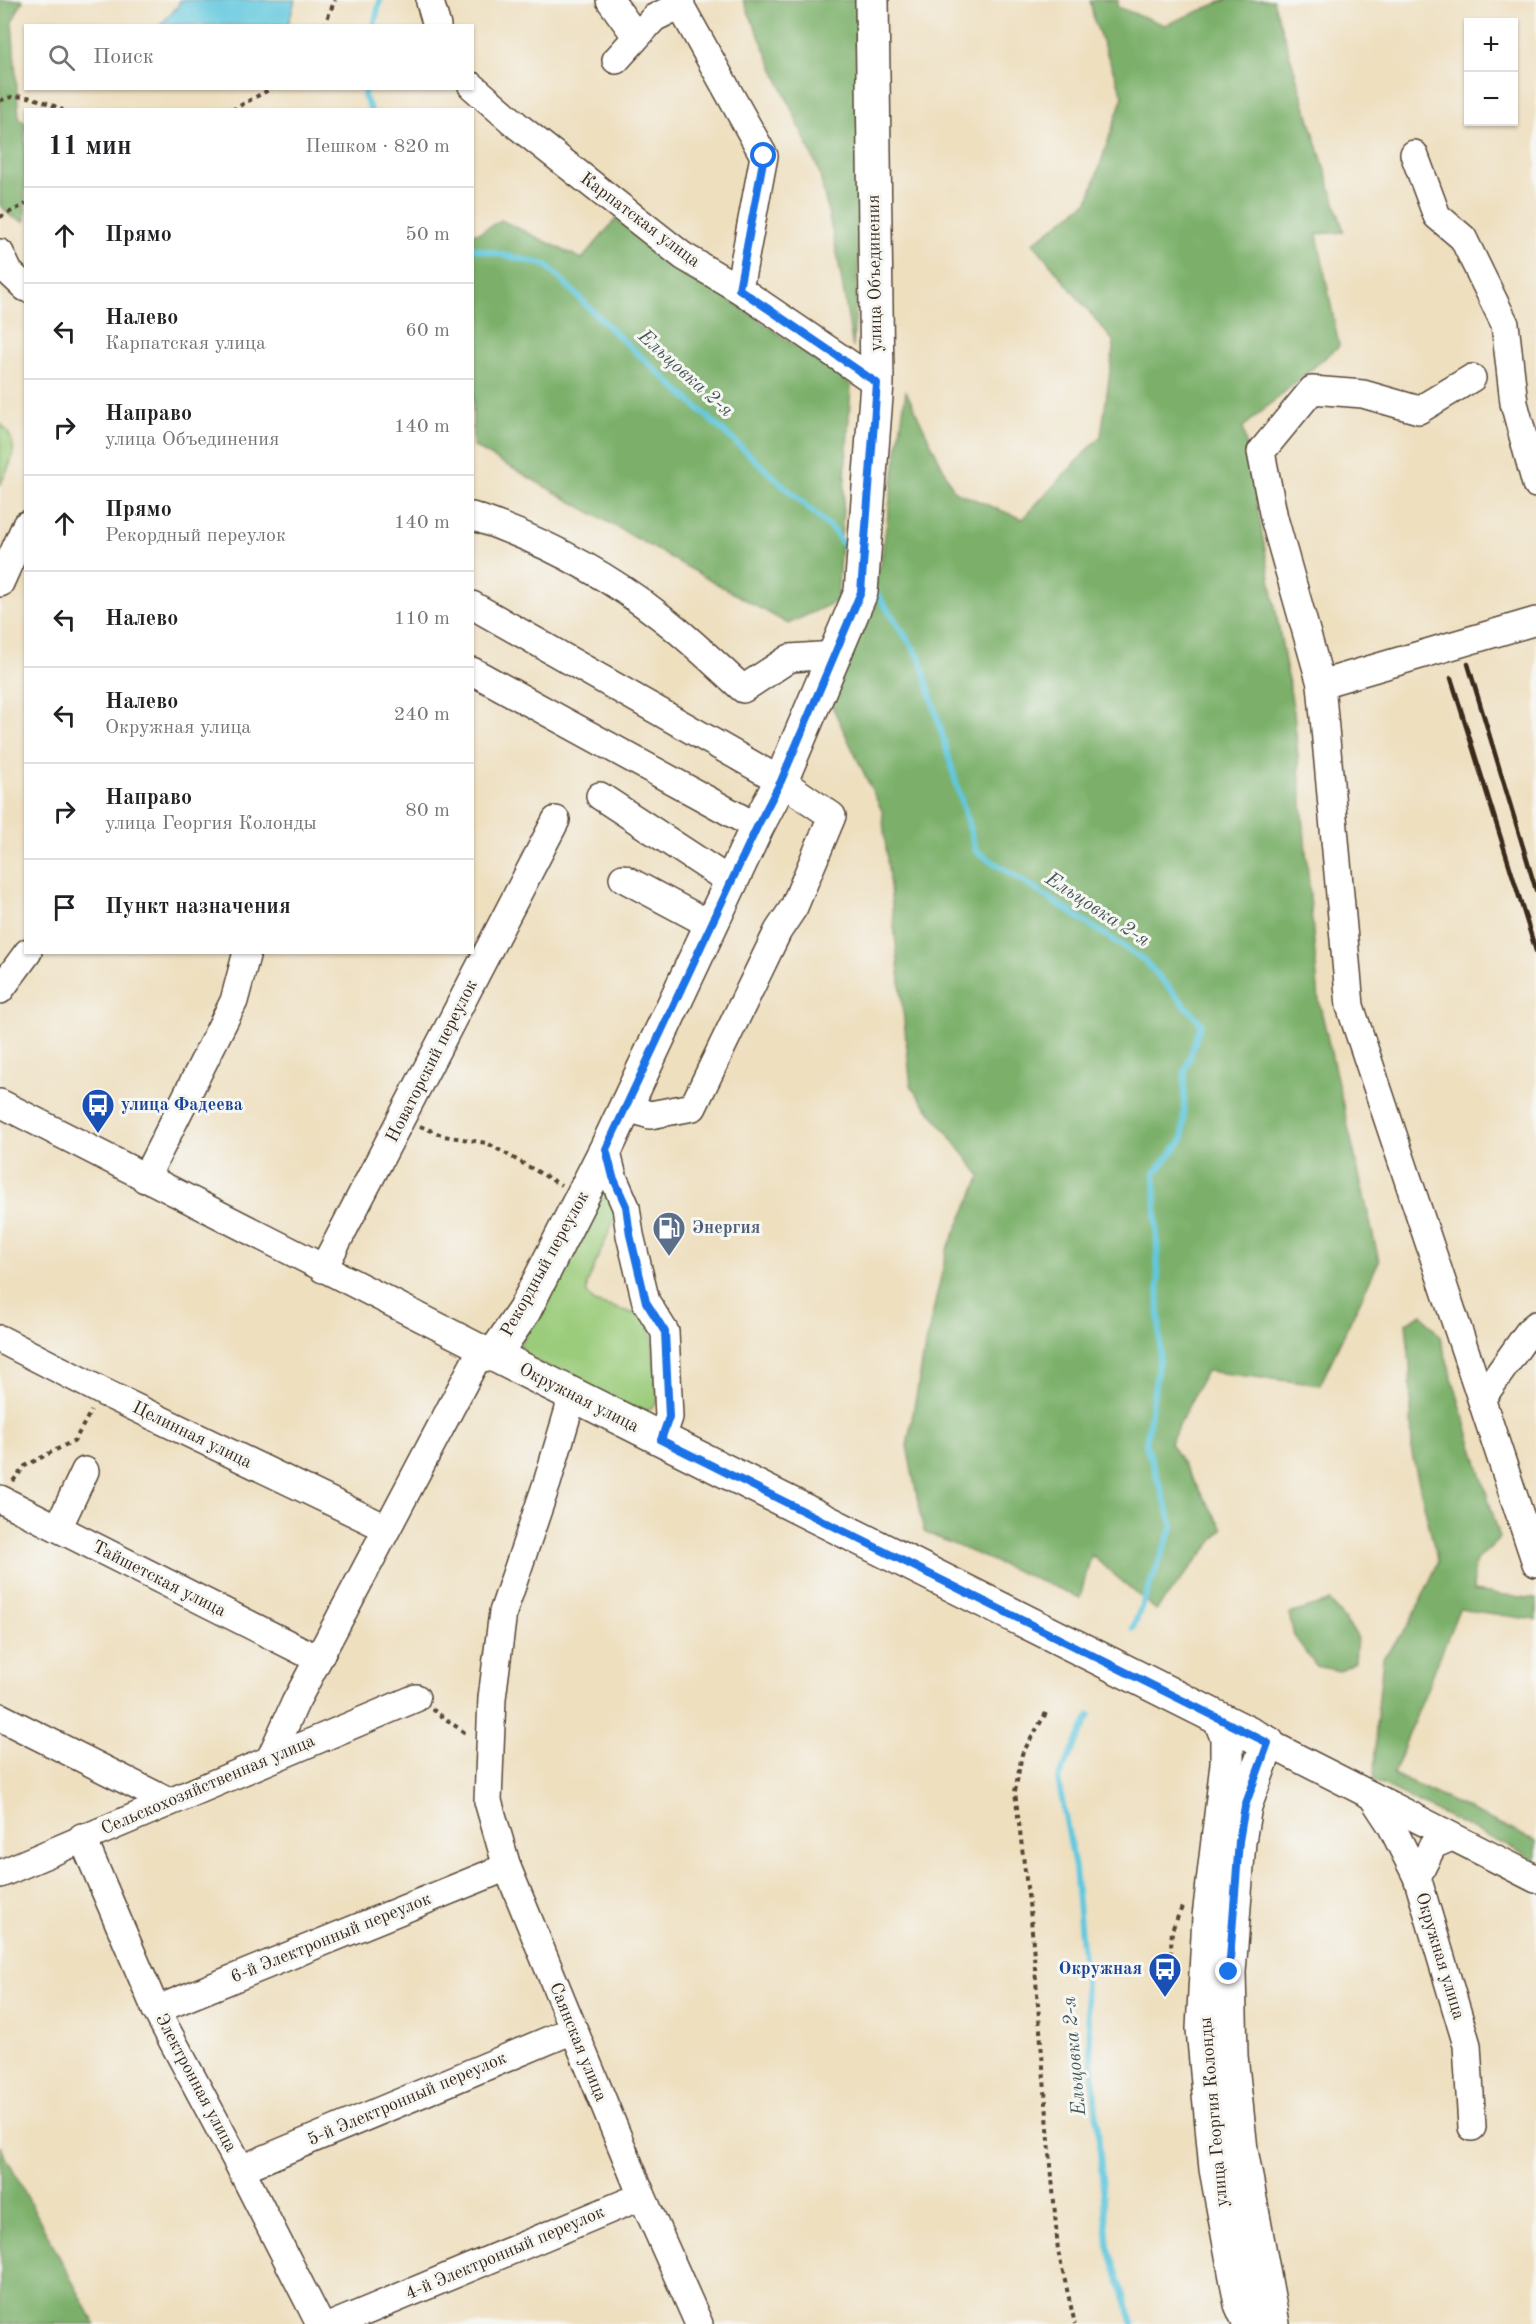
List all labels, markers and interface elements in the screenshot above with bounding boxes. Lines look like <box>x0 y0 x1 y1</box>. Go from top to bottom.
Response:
map controls <box>1464 18 1518 126</box>
button: + <box>1464 18 1518 72</box>
search box <box>24 24 474 90</box>
icon: search <box>45 41 78 74</box>
text: Поиск <box>93 46 154 68</box>
button: − <box>1464 72 1518 126</box>
text: 11 мин <box>48 134 132 160</box>
text: Пешком · 820 m <box>305 137 450 157</box>
route start <box>750 142 776 168</box>
street label: Карпатская улица <box>577 169 703 271</box>
street label: улица Объединения <box>865 194 885 352</box>
icon: ahead <box>48 219 81 252</box>
text: Прямо <box>105 224 172 246</box>
text: 50 m <box>405 225 450 245</box>
text: Налево <box>105 307 178 329</box>
icon: left <box>48 315 81 348</box>
text: 60 m <box>405 321 450 341</box>
water label: Ельцовка 2-я <box>633 326 736 422</box>
text: Карпатская улица <box>105 334 266 354</box>
text: Направо <box>105 403 192 425</box>
icon: right <box>48 411 81 444</box>
text: 140 m <box>394 417 450 437</box>
text: улица Объединения <box>105 430 279 450</box>
text: Прямо <box>105 499 172 521</box>
icon: ahead <box>48 507 81 540</box>
text: 140 m <box>394 513 450 533</box>
text: Рекордный переулок <box>105 526 286 546</box>
icon: left <box>48 603 81 636</box>
text: Налево <box>105 608 178 630</box>
text: 110 m <box>394 609 450 629</box>
text: Налево <box>105 691 178 713</box>
icon: left <box>48 699 81 732</box>
text: 240 m <box>394 705 450 725</box>
text: Окружная улица <box>105 718 251 738</box>
text: Направо <box>105 787 192 809</box>
icon: right <box>48 795 81 828</box>
text: 80 m <box>405 801 450 821</box>
text: улица Георгия Колонды <box>105 814 317 834</box>
water label: Ельцовка 2-я <box>1040 868 1153 951</box>
icon: arrive <box>48 891 81 924</box>
text: Пункт назначения <box>105 896 291 918</box>
street label: Новаторский переулок <box>383 977 481 1145</box>
bus stop icon: улица Фадеева <box>80 1087 116 1134</box>
place label: улица Фадеева <box>121 1096 243 1114</box>
street label: Рекордный переулок <box>498 1188 592 1340</box>
fuel station icon: Энергия <box>651 1210 687 1257</box>
place label: Энергия <box>692 1219 760 1237</box>
street label: Окружная улица <box>516 1360 642 1436</box>
street label: Целинная улица <box>129 1398 255 1472</box>
street label: Тайшетская улица <box>89 1538 229 1620</box>
street label: Сельскохозяйственная улица <box>99 1732 318 1838</box>
street label: 6-й Электронный переулок <box>228 1890 434 1986</box>
street label: Окружная улица <box>1412 1890 1468 2022</box>
bus stop icon: Окружная <box>1147 1951 1183 1998</box>
route end <box>1215 1958 1241 1984</box>
place label: Окружная <box>1059 1960 1142 1978</box>
street label: Саянская улица <box>546 1980 610 2104</box>
water label: Ельцовка 2-я <box>1060 1995 1090 2118</box>
street label: Электронная улица <box>152 2011 240 2155</box>
street label: улица Георгия Колонды <box>1197 2016 1231 2208</box>
street label: 5-й Электронный переулок <box>305 2049 509 2149</box>
street label: 4-й Электронный переулок <box>403 2203 607 2303</box>

